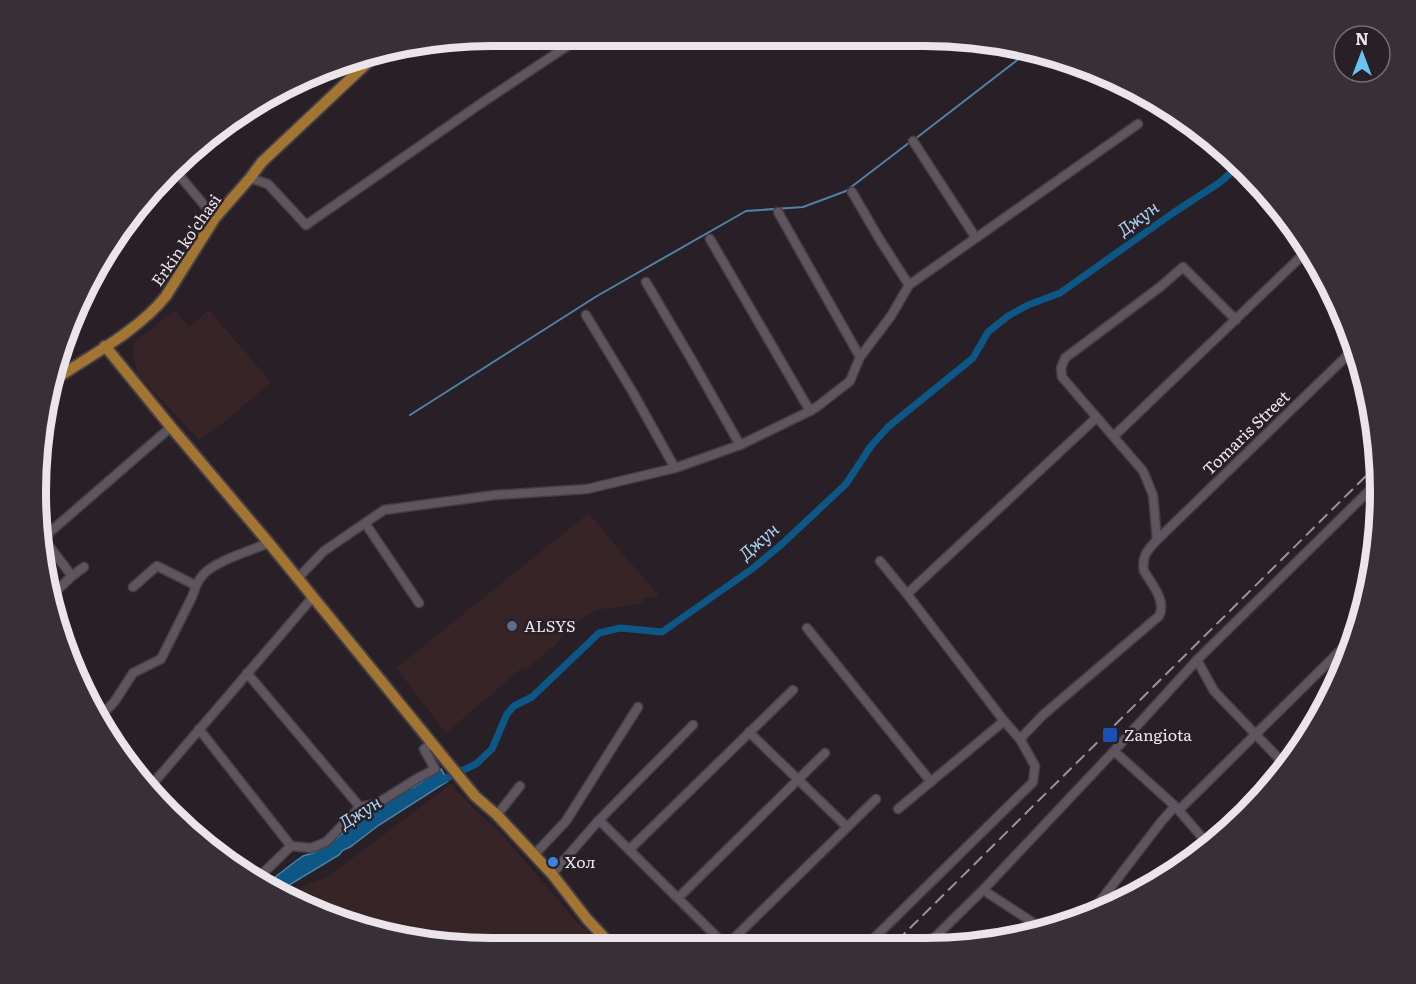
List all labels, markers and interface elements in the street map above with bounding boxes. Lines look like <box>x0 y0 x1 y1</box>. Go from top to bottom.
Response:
north arrow <box>1332 24 1392 84</box>
text: N <box>1355 26 1369 50</box>
street label: Erkin ko'chasi <box>145 188 226 290</box>
water label: Джун <box>1111 193 1164 242</box>
street label: Tomaris Street <box>1196 384 1295 480</box>
water label: Джун <box>732 516 784 566</box>
place label: ALSYS <box>524 613 576 637</box>
marker: ALSYS <box>505 619 519 633</box>
place label: Zangiota <box>1124 722 1192 746</box>
marker: Zangiota <box>1101 726 1119 744</box>
water label: Джун <box>333 788 386 835</box>
place label: Хол <box>565 849 595 873</box>
marker: Хол <box>546 855 560 869</box>

